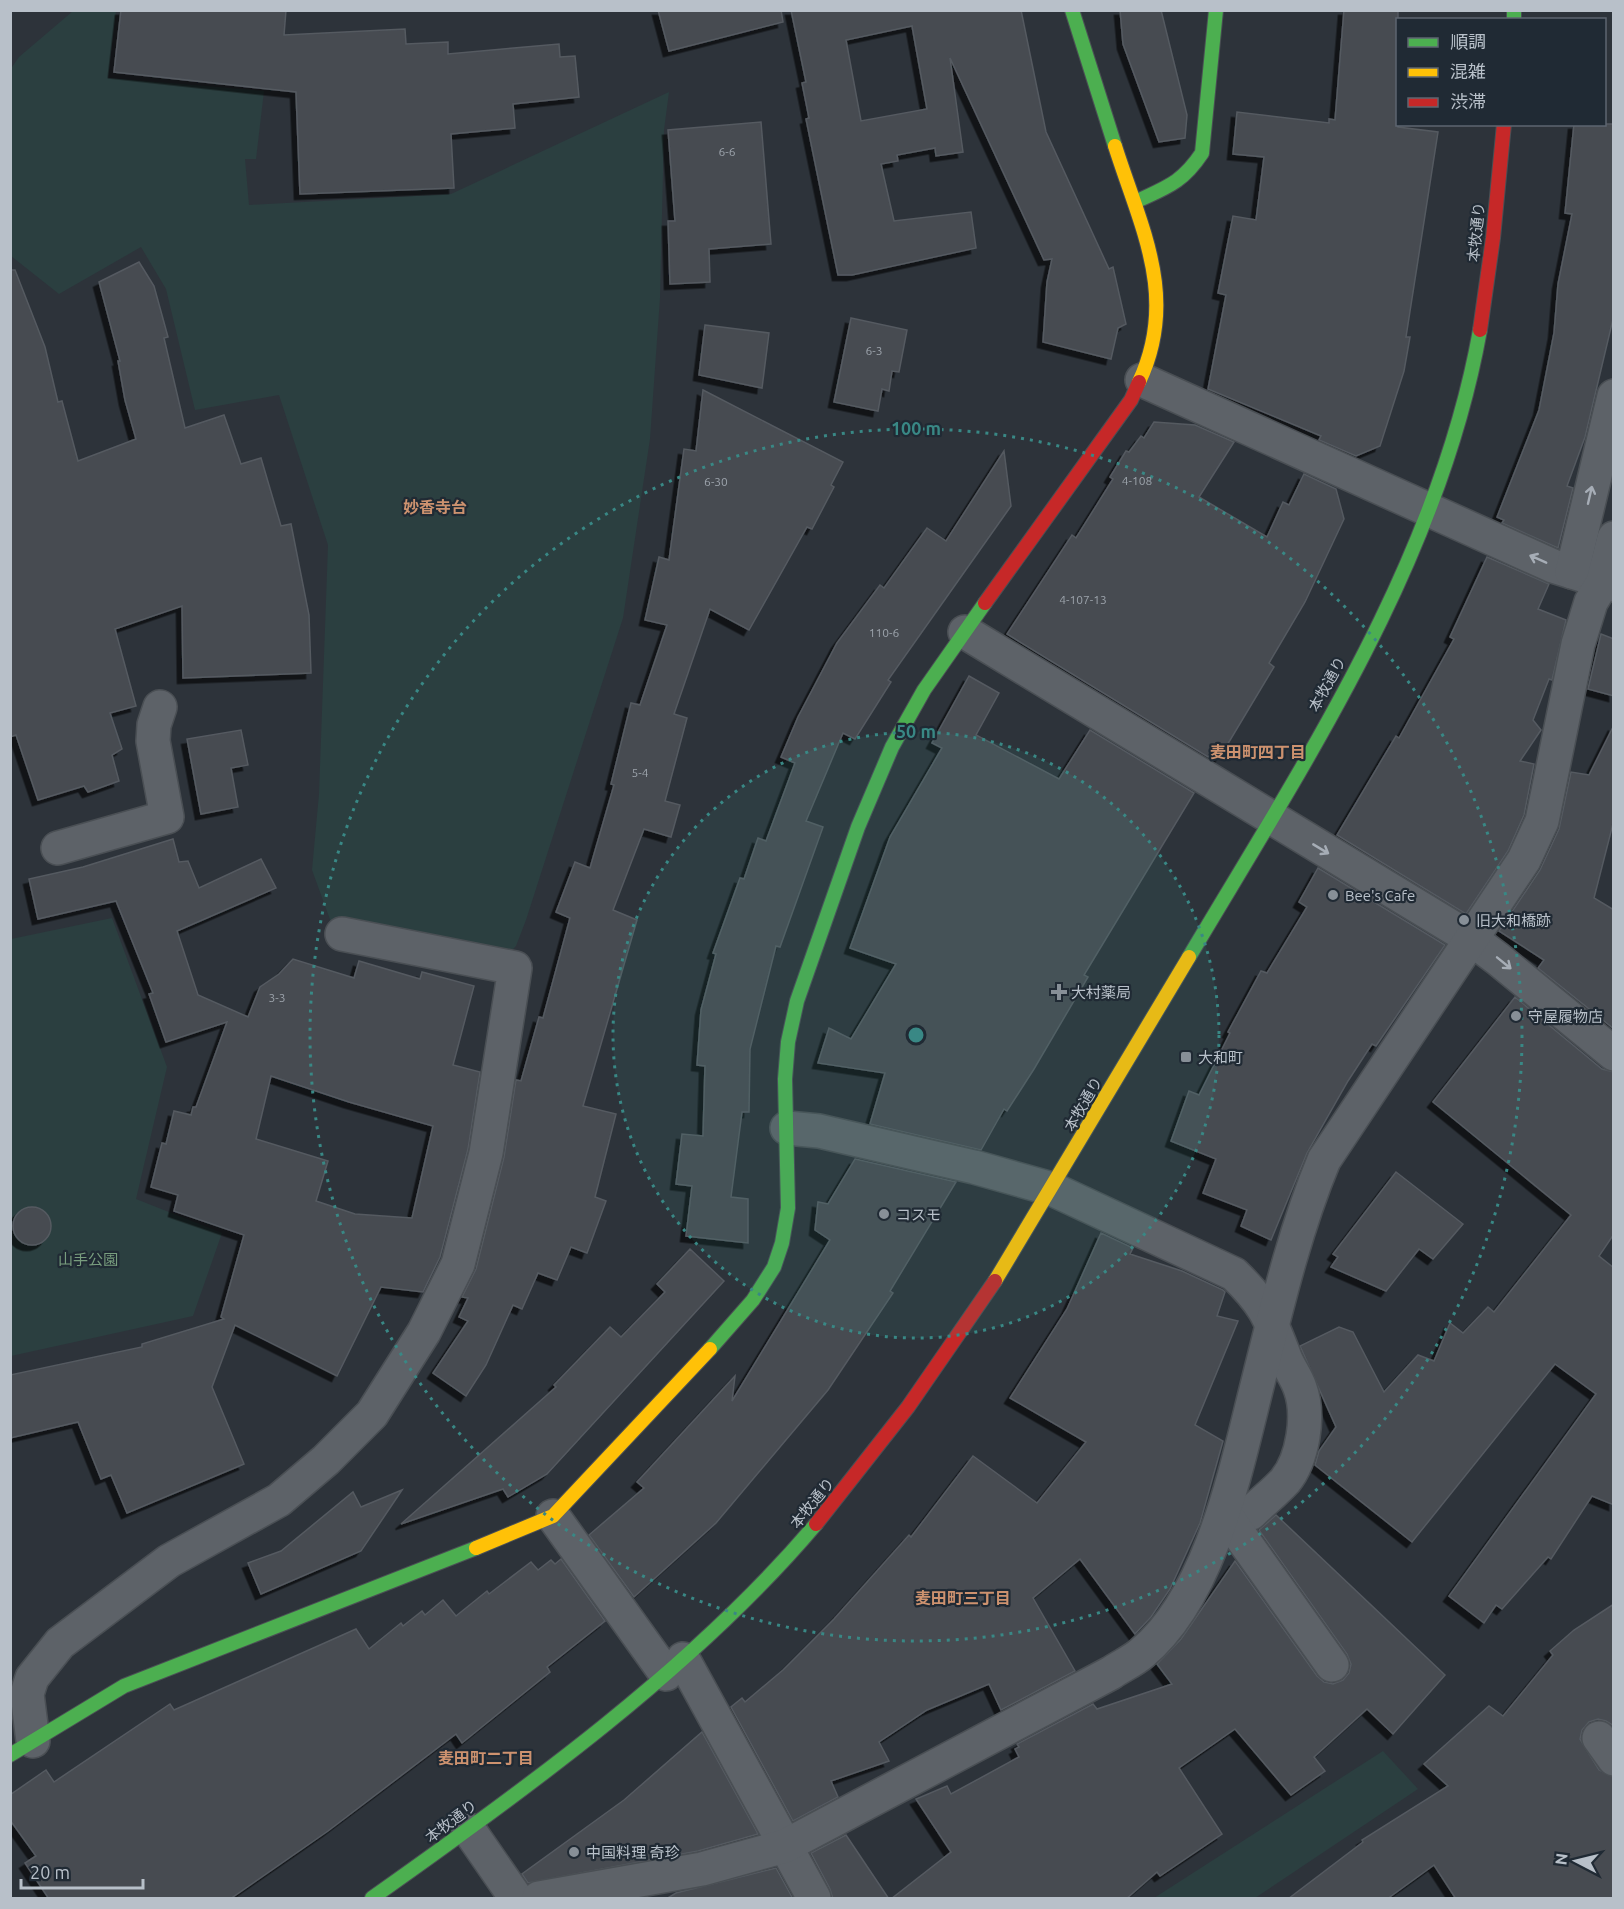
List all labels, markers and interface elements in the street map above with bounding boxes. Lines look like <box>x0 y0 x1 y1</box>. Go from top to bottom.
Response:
legend <box>1396 18 1606 126</box>
text: 順調 <box>1450 31 1486 51</box>
text: 混雑 <box>1450 61 1486 81</box>
text: 渋滞 <box>1450 91 1486 111</box>
house number: 6-6 <box>718 145 736 158</box>
street label: 本牧通り <box>1464 201 1488 263</box>
house number: 6-3 <box>865 344 883 357</box>
text: 100 m <box>891 418 941 438</box>
house number: 4-108 <box>1122 474 1152 487</box>
house number: 6-30 <box>704 475 728 488</box>
one-way arrow <box>1585 486 1596 505</box>
district label: 妙香寺台 <box>403 498 467 516</box>
one-way arrow <box>1530 553 1548 565</box>
house number: 4-107-13 <box>1059 593 1107 606</box>
house number: 110-6 <box>869 626 899 639</box>
street label: 本牧通り <box>1305 654 1349 714</box>
text: 50 m <box>896 721 936 741</box>
district label: 麦田町四丁目 <box>1210 743 1306 761</box>
house number: 5-4 <box>631 766 649 779</box>
one-way arrow <box>1312 843 1329 855</box>
place label: Bee's Cafe <box>1345 887 1415 904</box>
marker: Bee's Cafe <box>1326 888 1340 902</box>
place label: 旧大和橋跡 <box>1476 912 1551 929</box>
marker: 旧大和橋跡 <box>1457 913 1471 927</box>
one-way arrow <box>1496 957 1512 970</box>
place label: 大村薬局 <box>1071 984 1131 1001</box>
marker: 大村薬局 <box>1052 985 1066 999</box>
house number: 3-3 <box>268 991 286 1004</box>
place label: 守屋履物店 <box>1528 1008 1603 1025</box>
marker: 守屋履物店 <box>1509 1009 1523 1023</box>
centre of rings <box>906 1025 926 1045</box>
place label: 大和町 <box>1198 1049 1243 1066</box>
marker: 大和町 <box>1179 1050 1193 1064</box>
street label: 本牧通り <box>1061 1074 1105 1134</box>
place label: コスモ <box>896 1206 941 1223</box>
marker: コスモ <box>877 1207 891 1221</box>
park label: 山手公園 <box>58 1251 118 1268</box>
street label: 本牧通り <box>787 1474 837 1532</box>
district label: 麦田町三丁目 <box>915 1589 1011 1607</box>
district label: 麦田町二丁目 <box>438 1749 534 1767</box>
street label: 本牧通り <box>422 1796 480 1846</box>
north arrow <box>1546 1831 1606 1891</box>
place label: 中国料理 奇珍 <box>586 1844 679 1861</box>
marker: 中国料理 奇珍 <box>567 1845 581 1859</box>
scale bar <box>21 1852 142 1890</box>
text: N <box>1551 1852 1571 1866</box>
text: 20 m <box>30 1862 70 1882</box>

